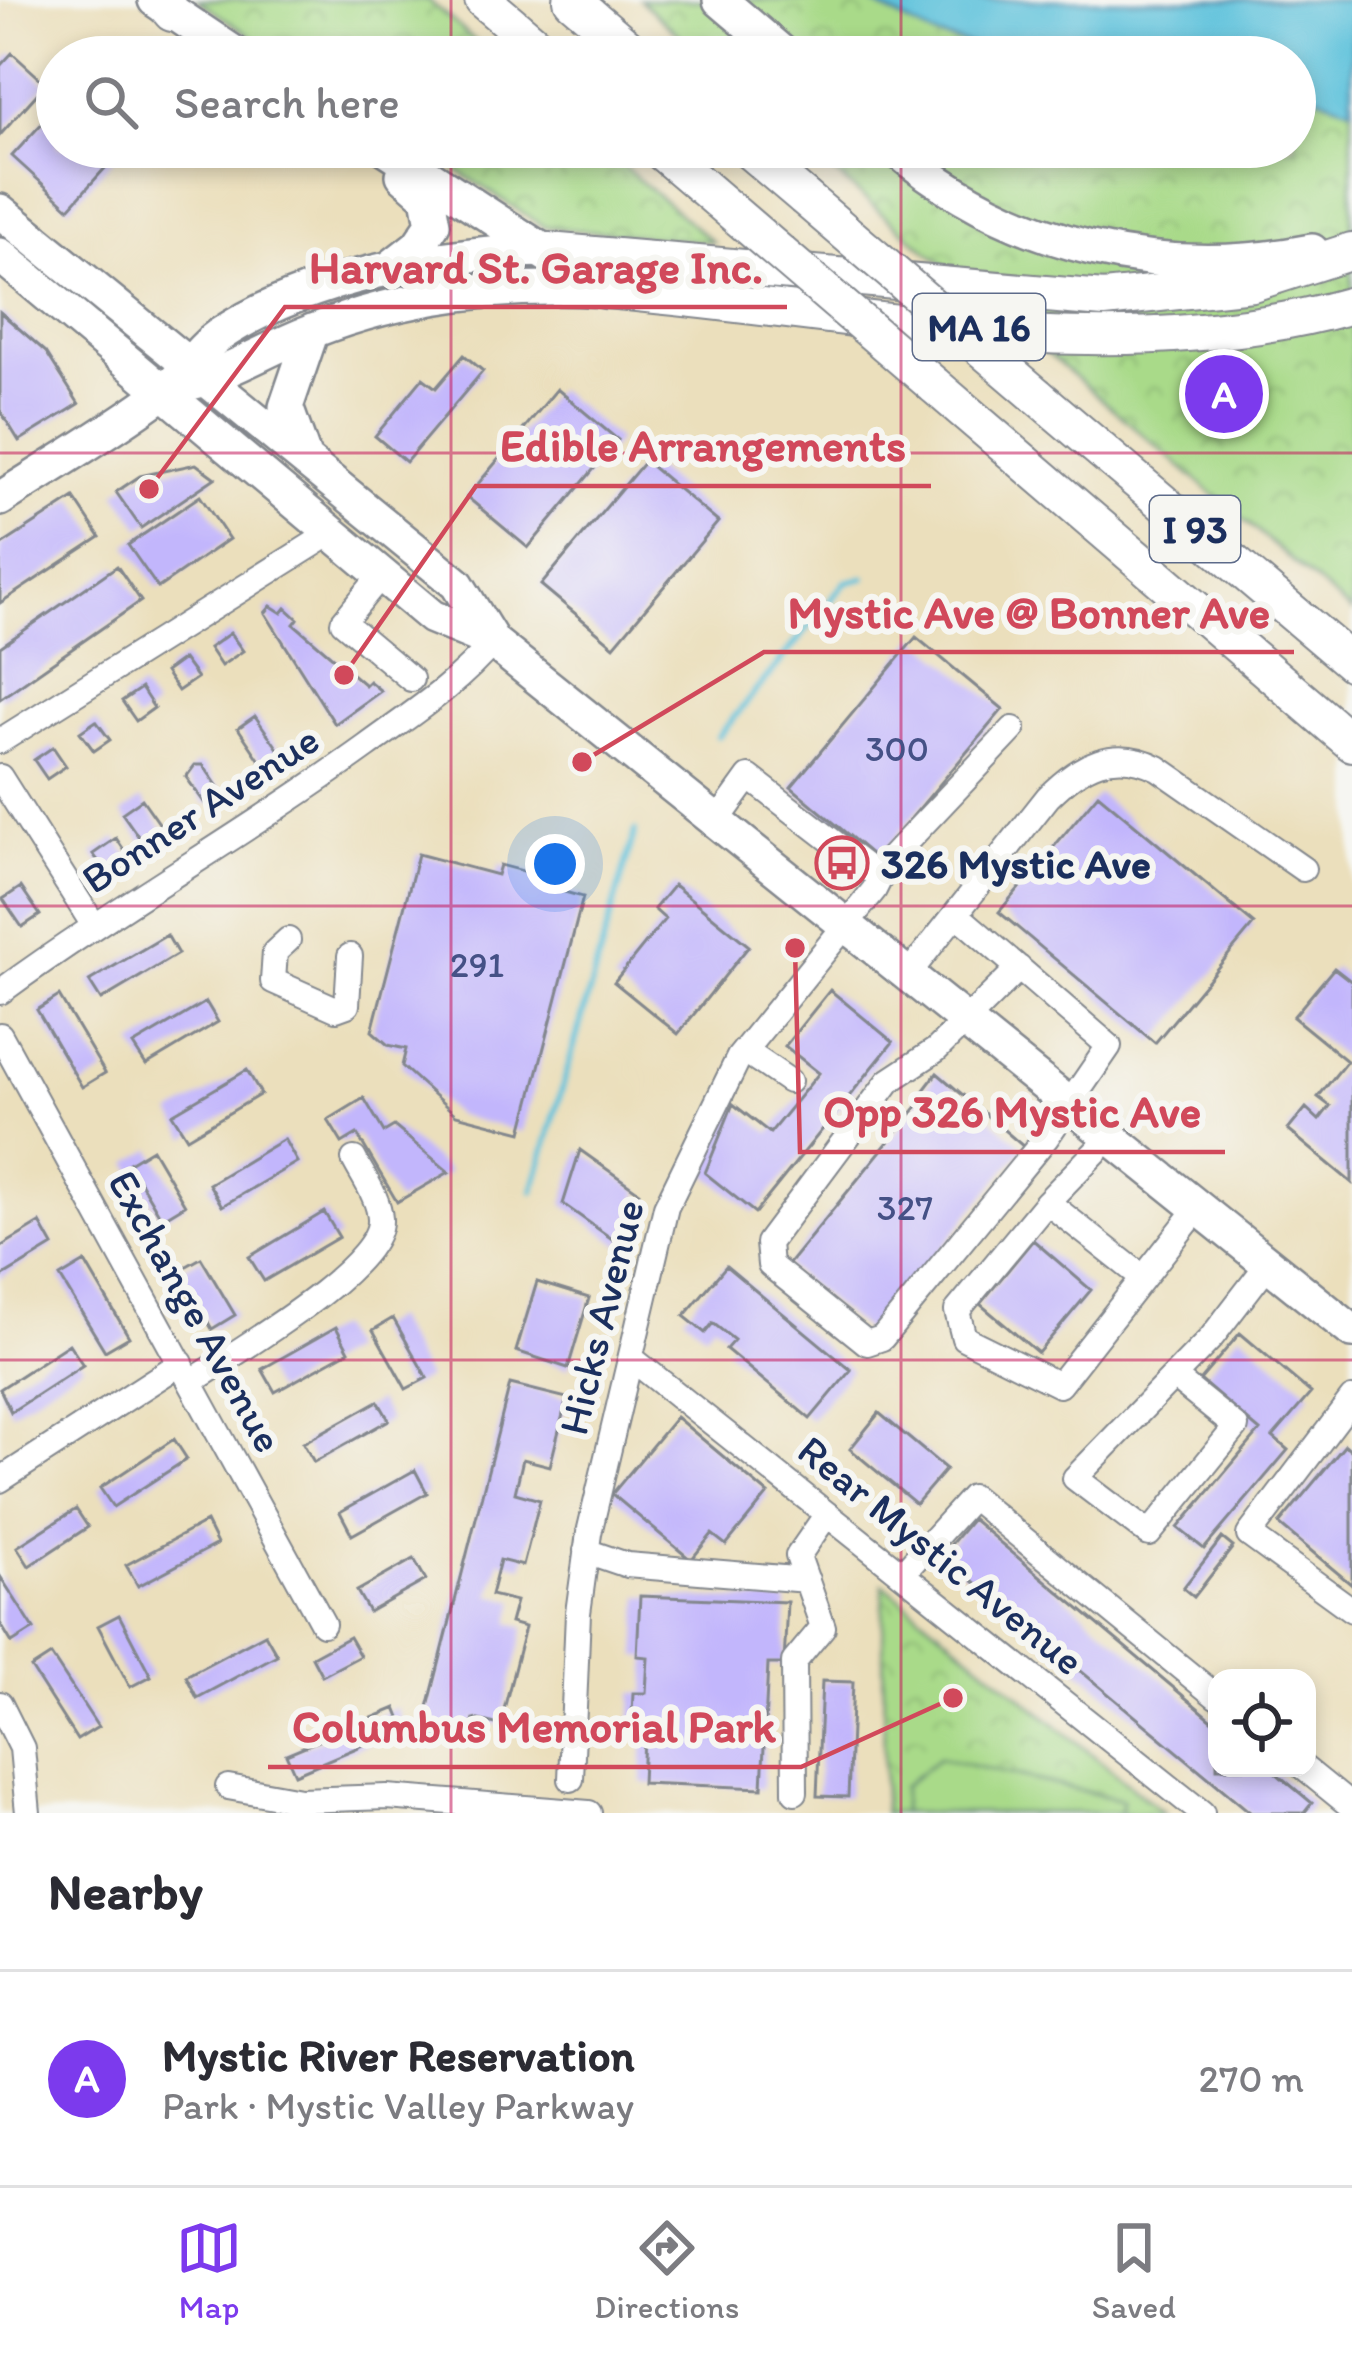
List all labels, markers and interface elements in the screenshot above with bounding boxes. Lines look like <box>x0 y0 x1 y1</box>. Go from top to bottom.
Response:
search box <box>36 36 1316 168</box>
icon: search <box>78 69 144 135</box>
text: Search here <box>174 75 400 129</box>
callout: Harvard St. Garage Inc. <box>285 226 787 307</box>
text: Harvard St. Garage Inc. <box>309 240 763 294</box>
road number: MA 16 <box>913 294 1045 360</box>
pin: A <box>1185 349 1263 439</box>
callout: Edible Arrangements <box>476 405 931 486</box>
text: Edible Arrangements <box>500 418 906 472</box>
road number: I 93 <box>1150 496 1240 562</box>
callout: Mystic Ave @ Bonner Ave <box>764 571 1294 652</box>
text: Mystic Ave @ Bonner Ave <box>788 585 1270 639</box>
street label: Bonner Avenue <box>72 713 328 905</box>
house number: 300 <box>865 727 929 770</box>
your location <box>525 834 585 894</box>
bus stop icon: 326 Mystic Ave <box>814 835 870 891</box>
place label: 326 Mystic Ave <box>881 838 1151 889</box>
house number: 291 <box>450 943 504 986</box>
callout: Opp 326 Mystic Ave <box>800 1071 1225 1152</box>
text: Opp 326 Mystic Ave <box>823 1084 1201 1138</box>
street label: Exchange Avenue <box>97 1161 295 1461</box>
house number: 327 <box>877 1186 933 1229</box>
street label: Hicks Avenue <box>547 1194 655 1440</box>
street label: Rear Mystic Avenue <box>788 1424 1094 1686</box>
map controls <box>1208 1669 1316 1777</box>
button: locate <box>1208 1669 1316 1777</box>
callout: Columbus Memorial Park <box>268 1686 801 1767</box>
text: Columbus Memorial Park <box>292 1699 777 1753</box>
text: Nearby <box>48 1861 203 1922</box>
text: Mystic River Reservation <box>162 2028 635 2082</box>
text: A <box>75 2055 99 2102</box>
text: 270 m <box>1199 2055 1304 2102</box>
text: Park · Mystic Valley Parkway <box>162 2082 634 2129</box>
tab: Map <box>176 2215 242 2326</box>
tab: Directions <box>594 2215 739 2326</box>
tab: Saved <box>1092 2215 1176 2326</box>

